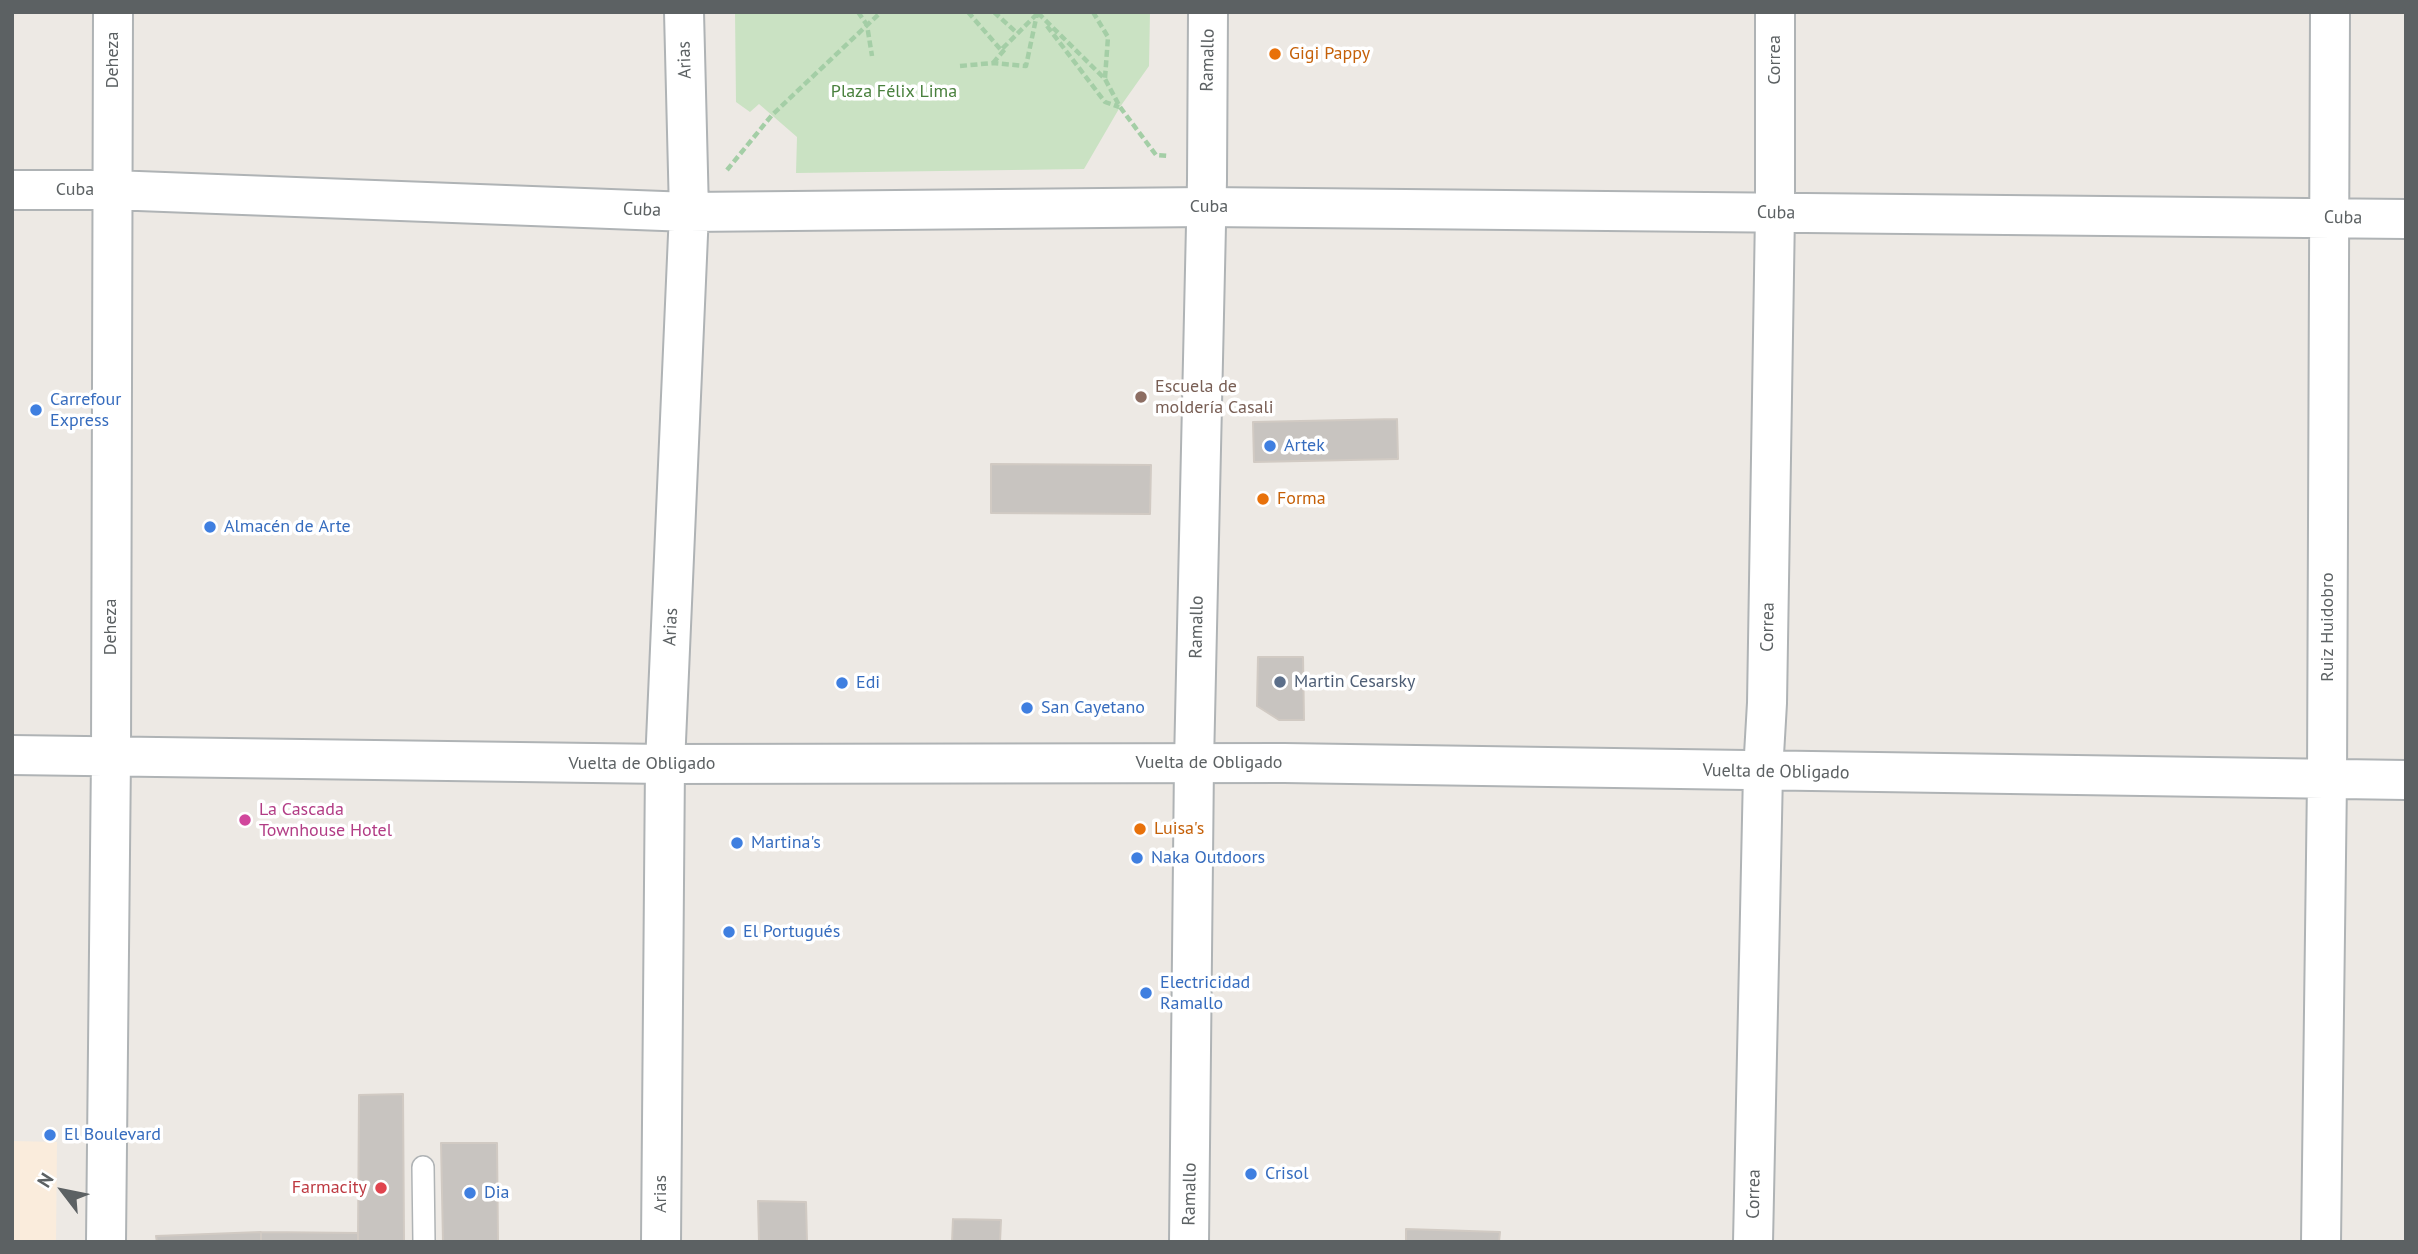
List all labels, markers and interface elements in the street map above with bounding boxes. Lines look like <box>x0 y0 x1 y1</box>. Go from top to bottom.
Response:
street label: Ramallo <box>1197 28 1219 92</box>
street label: Deheza <box>102 32 124 88</box>
street label: Correa <box>1764 35 1786 85</box>
street label: Arias <box>674 41 696 79</box>
place label: Gigi Pappy <box>1289 43 1370 65</box>
marker: Gigi Pappy <box>1267 46 1283 62</box>
park label: Plaza Félix Lima <box>831 81 957 103</box>
street label: Cuba <box>56 179 94 201</box>
street label: Cuba <box>1190 196 1228 218</box>
street label: Cuba <box>622 199 662 221</box>
street label: Cuba <box>1757 202 1795 224</box>
street label: Cuba <box>2324 207 2362 229</box>
place label: Escuela de moldería Casali <box>1155 376 1274 418</box>
place label: Carrefour Express <box>50 389 121 432</box>
marker: Escuela de moldería Casali <box>1133 389 1149 405</box>
marker: Carrefour Express <box>28 402 44 418</box>
place label: Artek <box>1284 435 1325 457</box>
marker: Artek <box>1262 438 1278 454</box>
place label: Forma <box>1277 488 1326 510</box>
marker: Forma <box>1255 491 1271 507</box>
place label: Almacén de Arte <box>224 516 351 538</box>
marker: Almacén de Arte <box>202 519 218 535</box>
street label: Ruiz Huidobro <box>2317 572 2339 682</box>
street label: Ramallo <box>1186 595 1208 659</box>
street label: Deheza <box>100 599 122 655</box>
street label: Correa <box>1757 602 1779 652</box>
street label: Arias <box>659 607 683 647</box>
place label: Martin Cesarsky <box>1294 671 1415 693</box>
place label: Edi <box>856 672 880 694</box>
marker: Martin Cesarsky <box>1272 674 1288 690</box>
marker: Edi <box>834 675 850 691</box>
place label: San Cayetano <box>1041 697 1145 719</box>
marker: San Cayetano <box>1019 700 1035 716</box>
street label: Vuelta de Obligado <box>1136 752 1282 774</box>
street label: Vuelta de Obligado <box>569 753 715 775</box>
street label: Vuelta de Obligado <box>1702 760 1850 784</box>
place label: La Cascada Townhouse Hotel <box>259 799 392 842</box>
marker: La Cascada Townhouse Hotel <box>237 812 253 828</box>
place label: Luisa's <box>1154 818 1204 840</box>
marker: Luisa's <box>1132 821 1148 837</box>
place label: Martina's <box>751 832 821 854</box>
marker: Martina's <box>729 835 745 851</box>
place label: Naka Outdoors <box>1151 847 1265 869</box>
marker: Naka Outdoors <box>1129 850 1145 866</box>
place label: El Portugués <box>743 921 840 943</box>
marker: El Portugués <box>721 924 737 940</box>
place label: Electricidad Ramallo <box>1160 972 1250 1014</box>
marker: Electricidad Ramallo <box>1138 985 1154 1001</box>
place label: El Boulevard <box>64 1124 161 1146</box>
marker: El Boulevard <box>42 1127 58 1143</box>
north arrow <box>28 1156 98 1226</box>
street label: Ramallo <box>1179 1162 1201 1226</box>
place label: Crisol <box>1265 1163 1308 1185</box>
marker: Crisol <box>1243 1166 1259 1182</box>
text: N <box>32 1168 59 1192</box>
street label: Correa <box>1743 1169 1765 1219</box>
street label: Arias <box>650 1175 672 1213</box>
place label: Farmacity <box>292 1177 367 1199</box>
marker: Farmacity <box>373 1180 389 1196</box>
place label: Dia <box>484 1182 510 1204</box>
marker: Dia <box>462 1185 478 1201</box>

